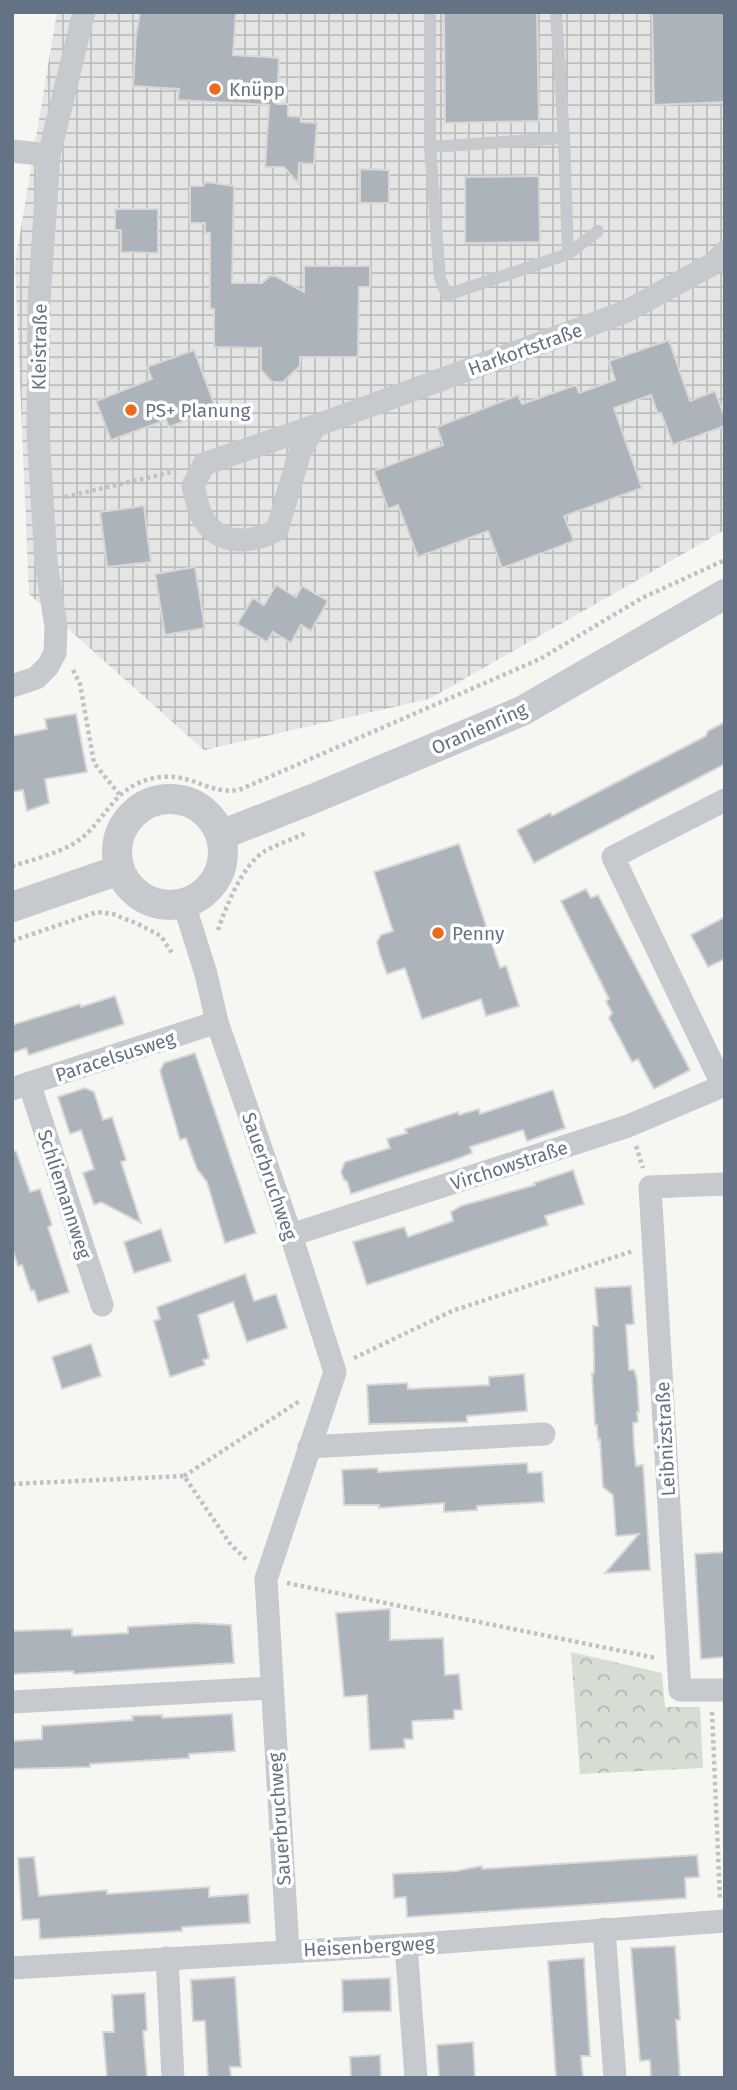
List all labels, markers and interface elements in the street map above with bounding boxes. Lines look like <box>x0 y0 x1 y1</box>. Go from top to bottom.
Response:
place label: Knüpp <box>229 78 285 101</box>
marker: Knüpp <box>207 81 223 97</box>
street label: Kleistraße <box>27 303 52 391</box>
street label: Harkortstraße <box>465 318 585 381</box>
place label: PS+ Planung <box>145 399 251 422</box>
marker: PS+ Planung <box>123 402 139 418</box>
street label: Oranienring <box>428 697 531 760</box>
place label: Penny <box>452 922 505 945</box>
marker: Penny <box>430 925 446 941</box>
street label: Paracelsusweg <box>52 1026 178 1087</box>
street label: Sauerbruchweg <box>237 1109 302 1243</box>
street label: Schliemannweg <box>33 1127 96 1262</box>
street label: Virchowstraße <box>448 1136 571 1195</box>
street label: Leibnizstraße <box>651 1381 680 1497</box>
street label: Sauerbruchweg <box>263 1752 296 1886</box>
street label: Heisenbergweg <box>303 1932 435 1961</box>

